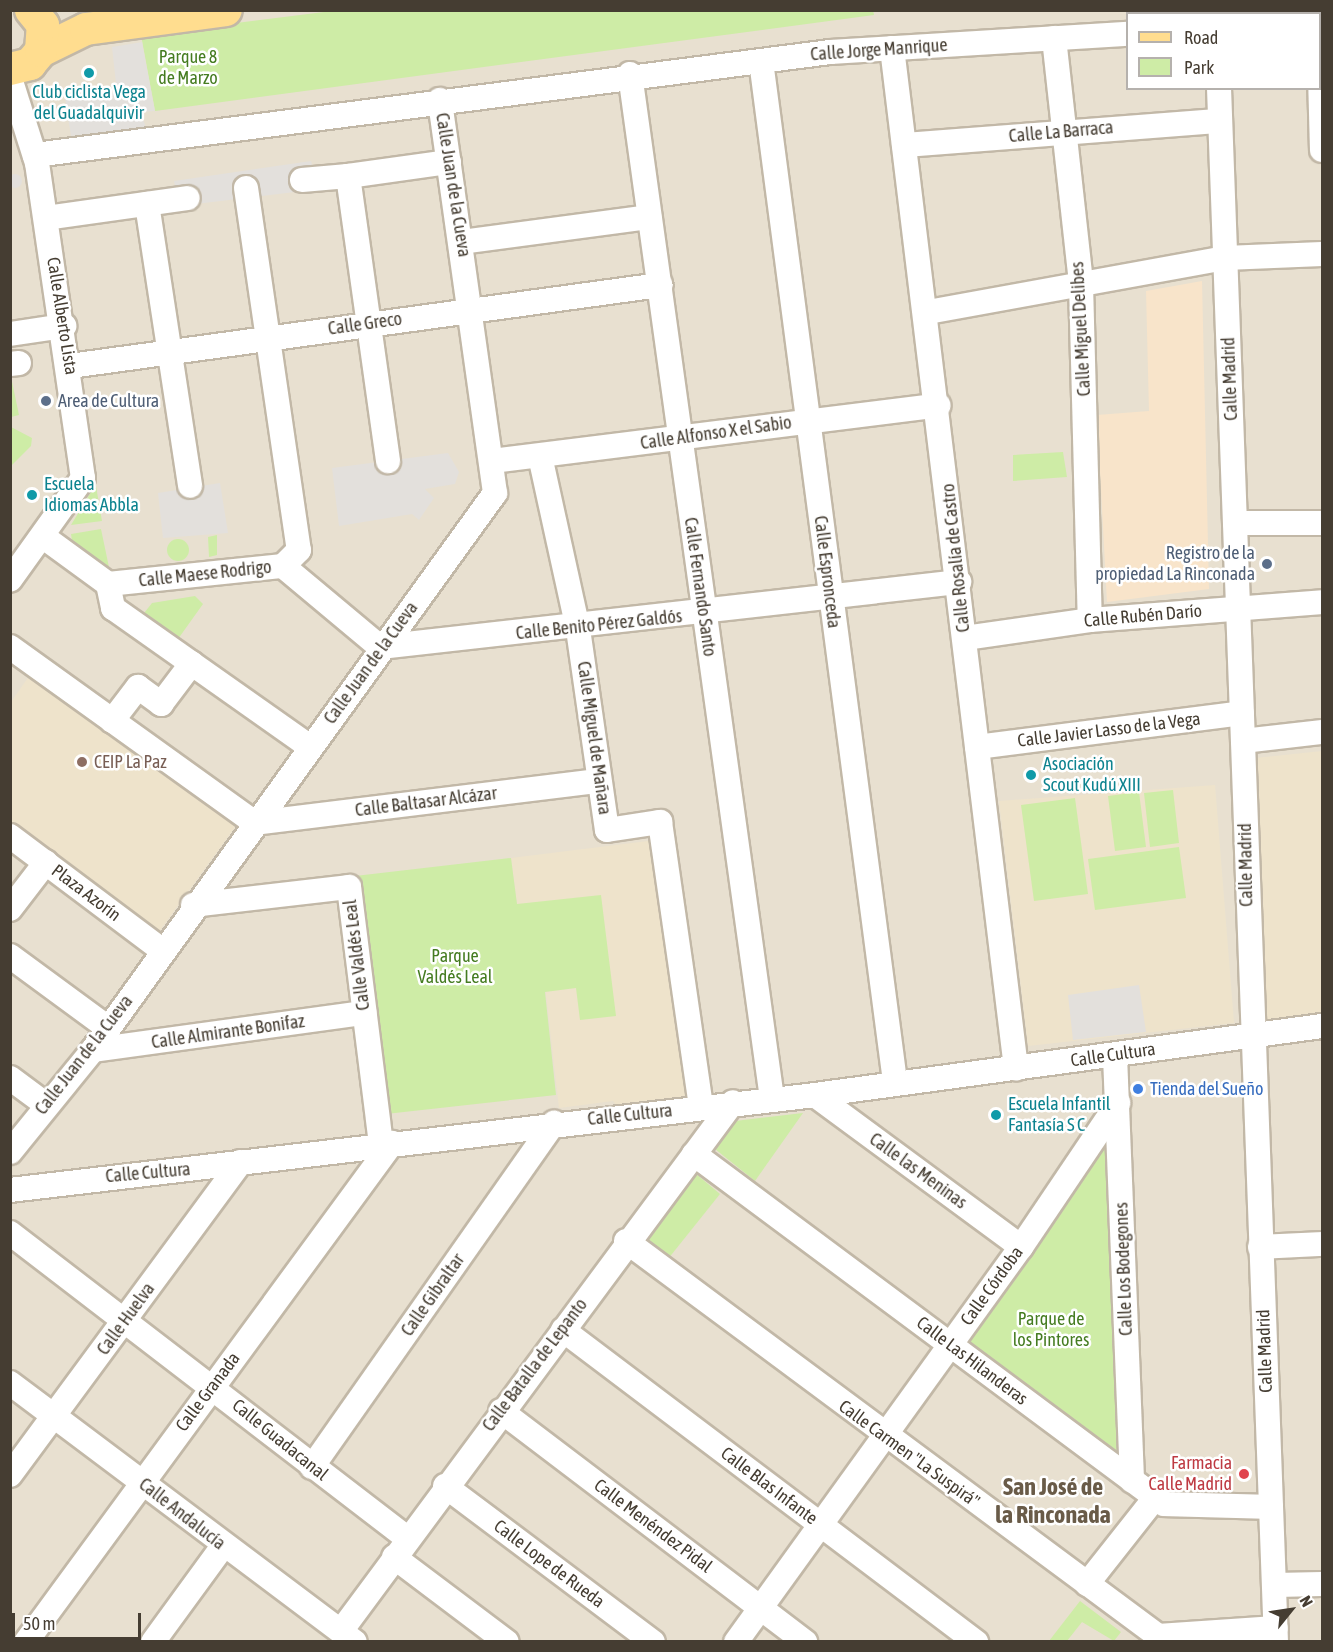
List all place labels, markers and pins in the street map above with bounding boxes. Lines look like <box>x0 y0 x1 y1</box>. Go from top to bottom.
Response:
marker: Club ciclista Vega del Guadalquivir <box>82 66 96 80</box>
place label: Club ciclista Vega del Guadalquivir <box>32 82 146 124</box>
place label: Area de Cultura <box>58 390 159 412</box>
marker: Area de Cultura <box>39 394 53 408</box>
place label: Escuela Idiomas Abbla <box>44 474 139 516</box>
marker: Escuela Idiomas Abbla <box>25 488 39 502</box>
place label: Registro de la propiedad La Rinconada <box>1095 543 1255 586</box>
marker: Registro de la propiedad La Rinconada <box>1260 557 1274 571</box>
place label: CEIP La Paz <box>94 751 167 773</box>
place label: Asociación Scout Kudú XIII <box>1043 754 1141 796</box>
marker: CEIP La Paz <box>75 755 89 769</box>
marker: Asociación Scout Kudú XIII <box>1024 768 1038 782</box>
place label: Tienda del Sueño <box>1150 1078 1264 1100</box>
marker: Tienda del Sueño <box>1131 1082 1145 1096</box>
place label: Escuela Infantil Fantasía S C <box>1008 1094 1111 1136</box>
marker: Escuela Infantil Fantasía S C <box>989 1108 1003 1122</box>
place label: Farmacia Calle Madrid <box>1149 1453 1232 1496</box>
marker: Farmacia Calle Madrid <box>1237 1467 1251 1481</box>

